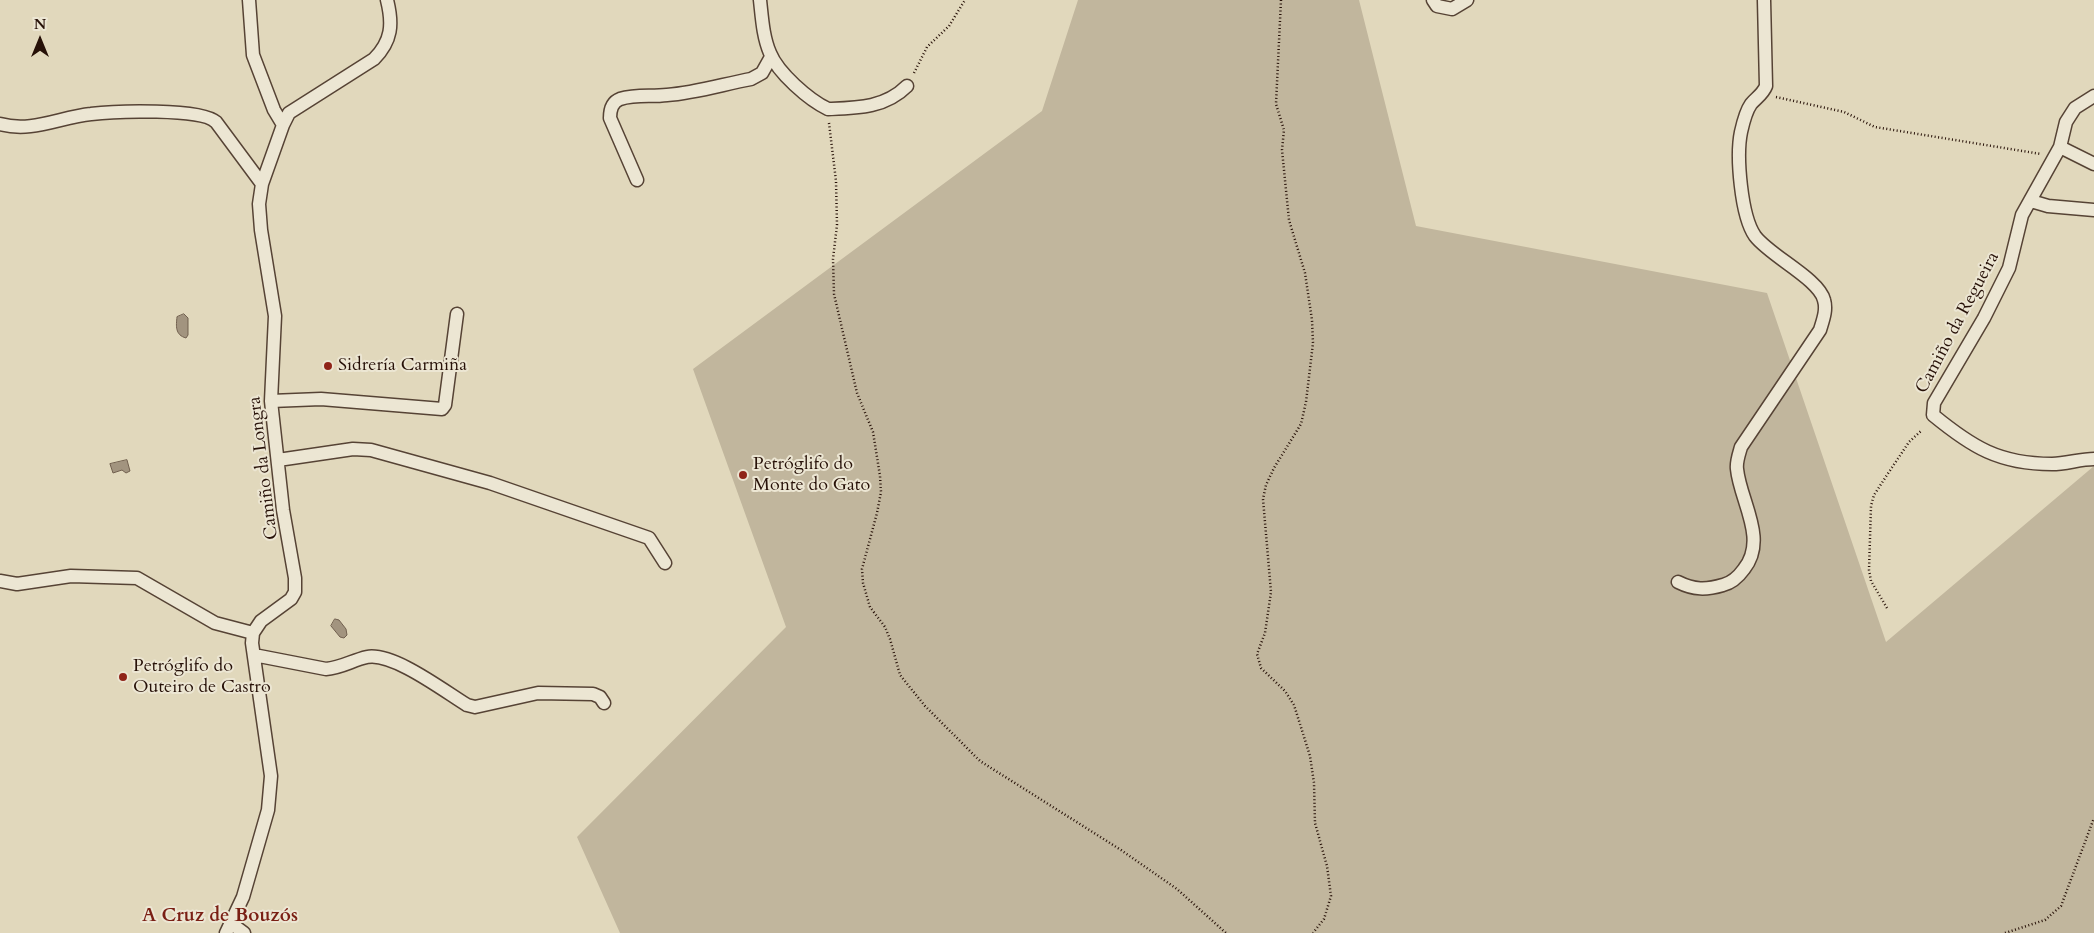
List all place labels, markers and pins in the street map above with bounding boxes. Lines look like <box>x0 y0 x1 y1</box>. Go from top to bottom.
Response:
place label: Sidrería Carmiña <box>338 355 467 377</box>
marker: Sidrería Carmiña <box>322 360 334 372</box>
place label: Petróglifo do Monte do Gato <box>753 454 870 496</box>
marker: Petróglifo do Monte do Gato <box>737 469 749 481</box>
place label: Petróglifo do Outeiro de Castro <box>133 656 271 699</box>
marker: Petróglifo do Outeiro de Castro <box>117 671 129 683</box>

